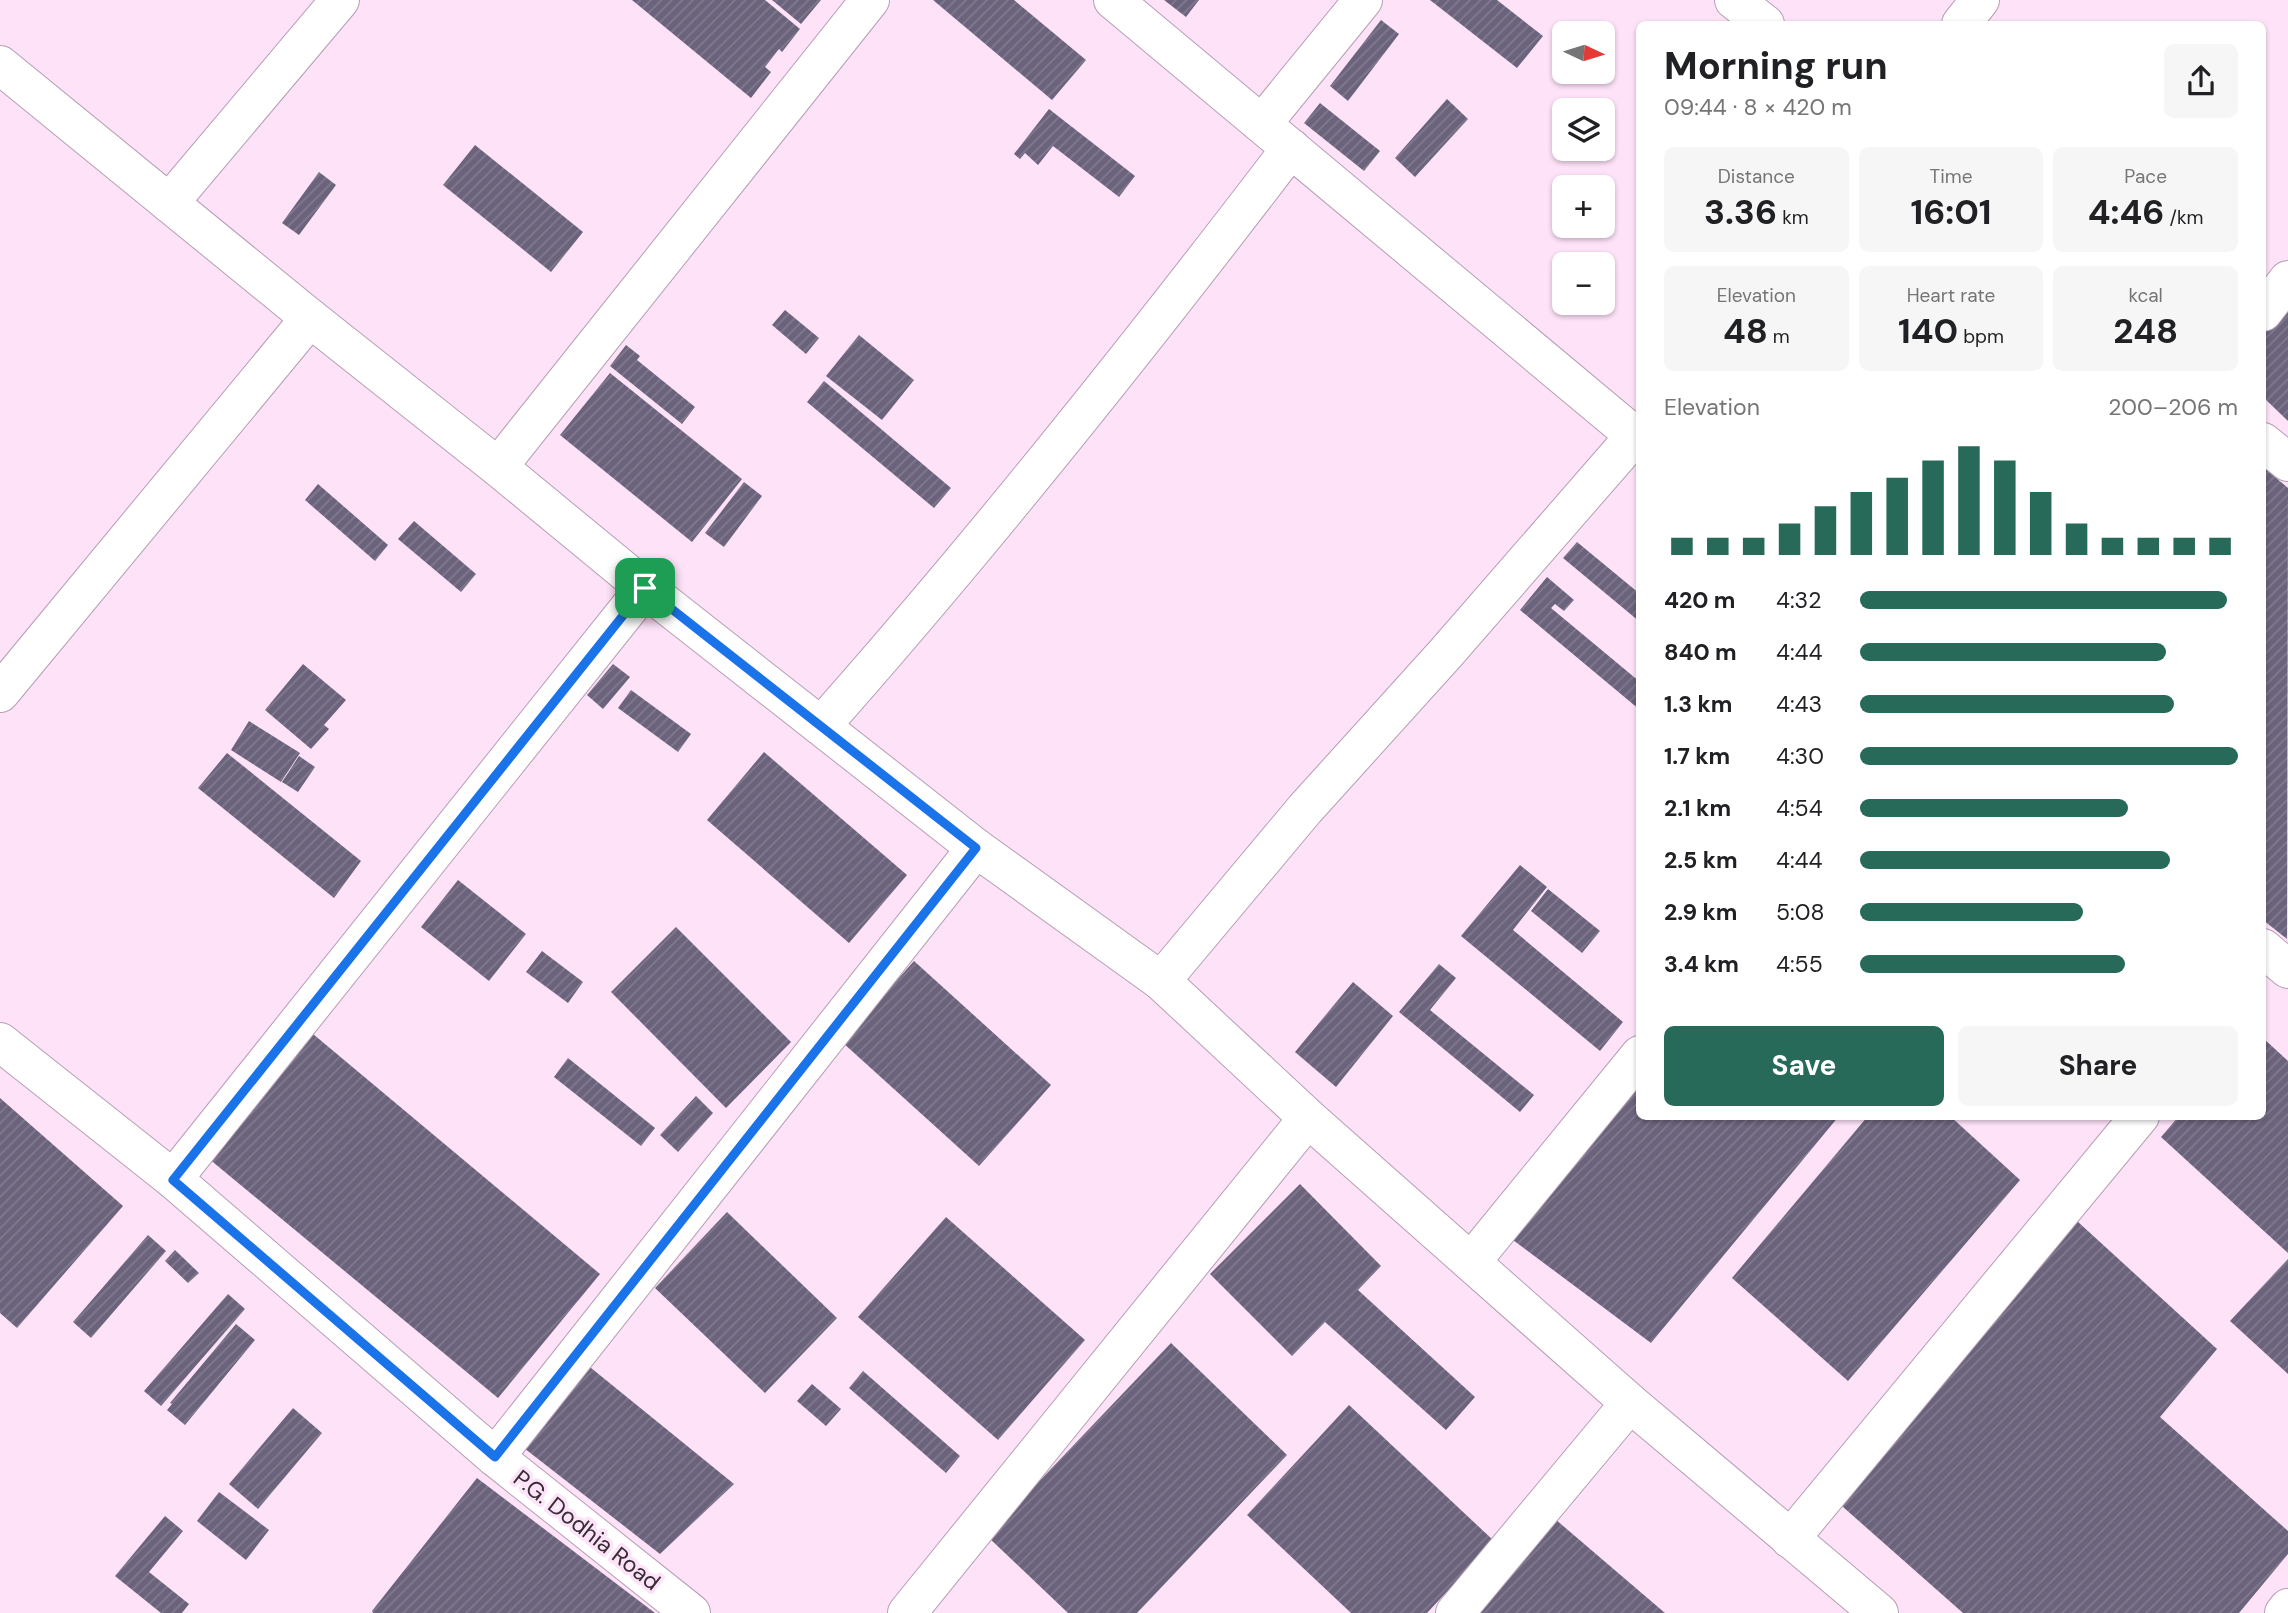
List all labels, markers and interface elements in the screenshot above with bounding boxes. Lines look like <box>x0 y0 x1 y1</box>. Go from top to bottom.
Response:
north arrow <box>1552 21 1615 84</box>
map controls <box>1552 21 1615 315</box>
text: Morning run <box>1664 41 1888 91</box>
button: share <box>2164 44 2238 118</box>
text: 09:44 · 8 × 420 m <box>1664 92 1852 122</box>
button: layers <box>1552 98 1615 161</box>
text: Distance <box>1718 164 1795 189</box>
text: Time <box>1930 164 1972 189</box>
text: Pace <box>2124 164 2167 189</box>
button: + <box>1552 175 1615 238</box>
text: 3.36 <box>1704 189 1777 235</box>
text: 16:01 <box>1910 189 1992 235</box>
text: 4:46 <box>2088 189 2164 235</box>
text: km <box>1777 205 1809 230</box>
text: /km <box>2164 205 2203 230</box>
button: − <box>1552 252 1615 315</box>
text: Elevation <box>1717 283 1796 308</box>
text: Heart rate <box>1907 283 1995 308</box>
text: kcal <box>2128 283 2163 308</box>
text: 48 <box>1723 308 1768 354</box>
text: 140 <box>1898 308 1958 354</box>
text: 248 <box>2113 308 2178 354</box>
text: m <box>1768 324 1790 349</box>
text: bpm <box>1958 324 2004 349</box>
text: Elevation <box>1664 392 1760 422</box>
text: 200–206 m <box>2108 392 2238 422</box>
pin <box>615 558 675 618</box>
icon: arrive <box>626 569 664 607</box>
text: 420 m <box>1664 585 1735 615</box>
text: 4:32 <box>1776 585 1821 615</box>
text: 840 m <box>1664 637 1737 667</box>
text: 4:44 <box>1776 637 1823 667</box>
text: 1.3 km <box>1664 689 1732 719</box>
text: 4:43 <box>1776 689 1822 719</box>
text: 1.7 km <box>1664 741 1730 771</box>
text: 4:30 <box>1776 741 1824 771</box>
text: 2.1 km <box>1664 793 1731 823</box>
text: 4:54 <box>1776 793 1823 823</box>
text: 2.5 km <box>1664 845 1738 875</box>
text: 4:44 <box>1776 845 1823 875</box>
text: 2.9 km <box>1664 897 1737 927</box>
text: 5:08 <box>1776 897 1824 927</box>
text: 3.4 km <box>1664 949 1739 979</box>
text: 4:55 <box>1776 949 1823 979</box>
button: Save <box>1664 1026 1944 1106</box>
button: Share <box>1958 1026 2238 1106</box>
street label: P.G. Dodhia Road <box>507 1463 667 1597</box>

